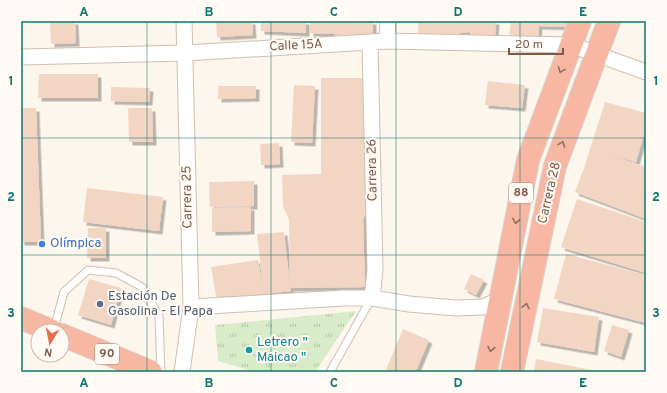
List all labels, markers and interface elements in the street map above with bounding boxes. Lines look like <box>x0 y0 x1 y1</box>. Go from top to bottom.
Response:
text: A <box>79 5 89 21</box>
text: B <box>205 5 214 21</box>
text: C <box>330 5 338 21</box>
text: D <box>453 5 463 21</box>
text: E <box>579 5 587 21</box>
scale bar <box>509 30 563 56</box>
street label: Calle 15A <box>269 37 323 55</box>
text: 20 m <box>515 37 543 53</box>
one-way arrow <box>558 67 566 74</box>
text: 1 <box>8 74 14 90</box>
text: 1 <box>653 74 659 90</box>
street label: Carrera 26 <box>364 139 382 201</box>
one-way arrow <box>558 141 566 148</box>
street label: Carrera 28 <box>535 161 565 225</box>
street label: Carrera 25 <box>179 165 197 229</box>
road number: 88 <box>509 183 533 203</box>
text: 2 <box>7 190 15 206</box>
text: 2 <box>652 190 660 206</box>
one-way arrow <box>512 218 521 224</box>
place label: Olímpica <box>50 236 101 252</box>
marker: Olímpica <box>37 239 47 249</box>
place label: Estación De Gasolina - El Papa <box>108 289 213 320</box>
marker: Estación De Gasolina - El Papa <box>95 299 105 309</box>
one-way arrow <box>521 303 529 309</box>
text: 3 <box>7 306 15 322</box>
text: 3 <box>652 306 660 322</box>
north arrow <box>30 323 70 363</box>
place label: Letrero " Maicao " <box>257 335 308 366</box>
text: N <box>43 344 54 359</box>
road number: 90 <box>95 344 119 364</box>
marker: Letrero " Maicao " <box>244 345 254 355</box>
one-way arrow <box>487 346 496 352</box>
text: A <box>79 376 89 392</box>
text: B <box>205 376 214 392</box>
text: C <box>330 376 338 392</box>
text: D <box>453 376 463 392</box>
text: E <box>579 376 587 392</box>

